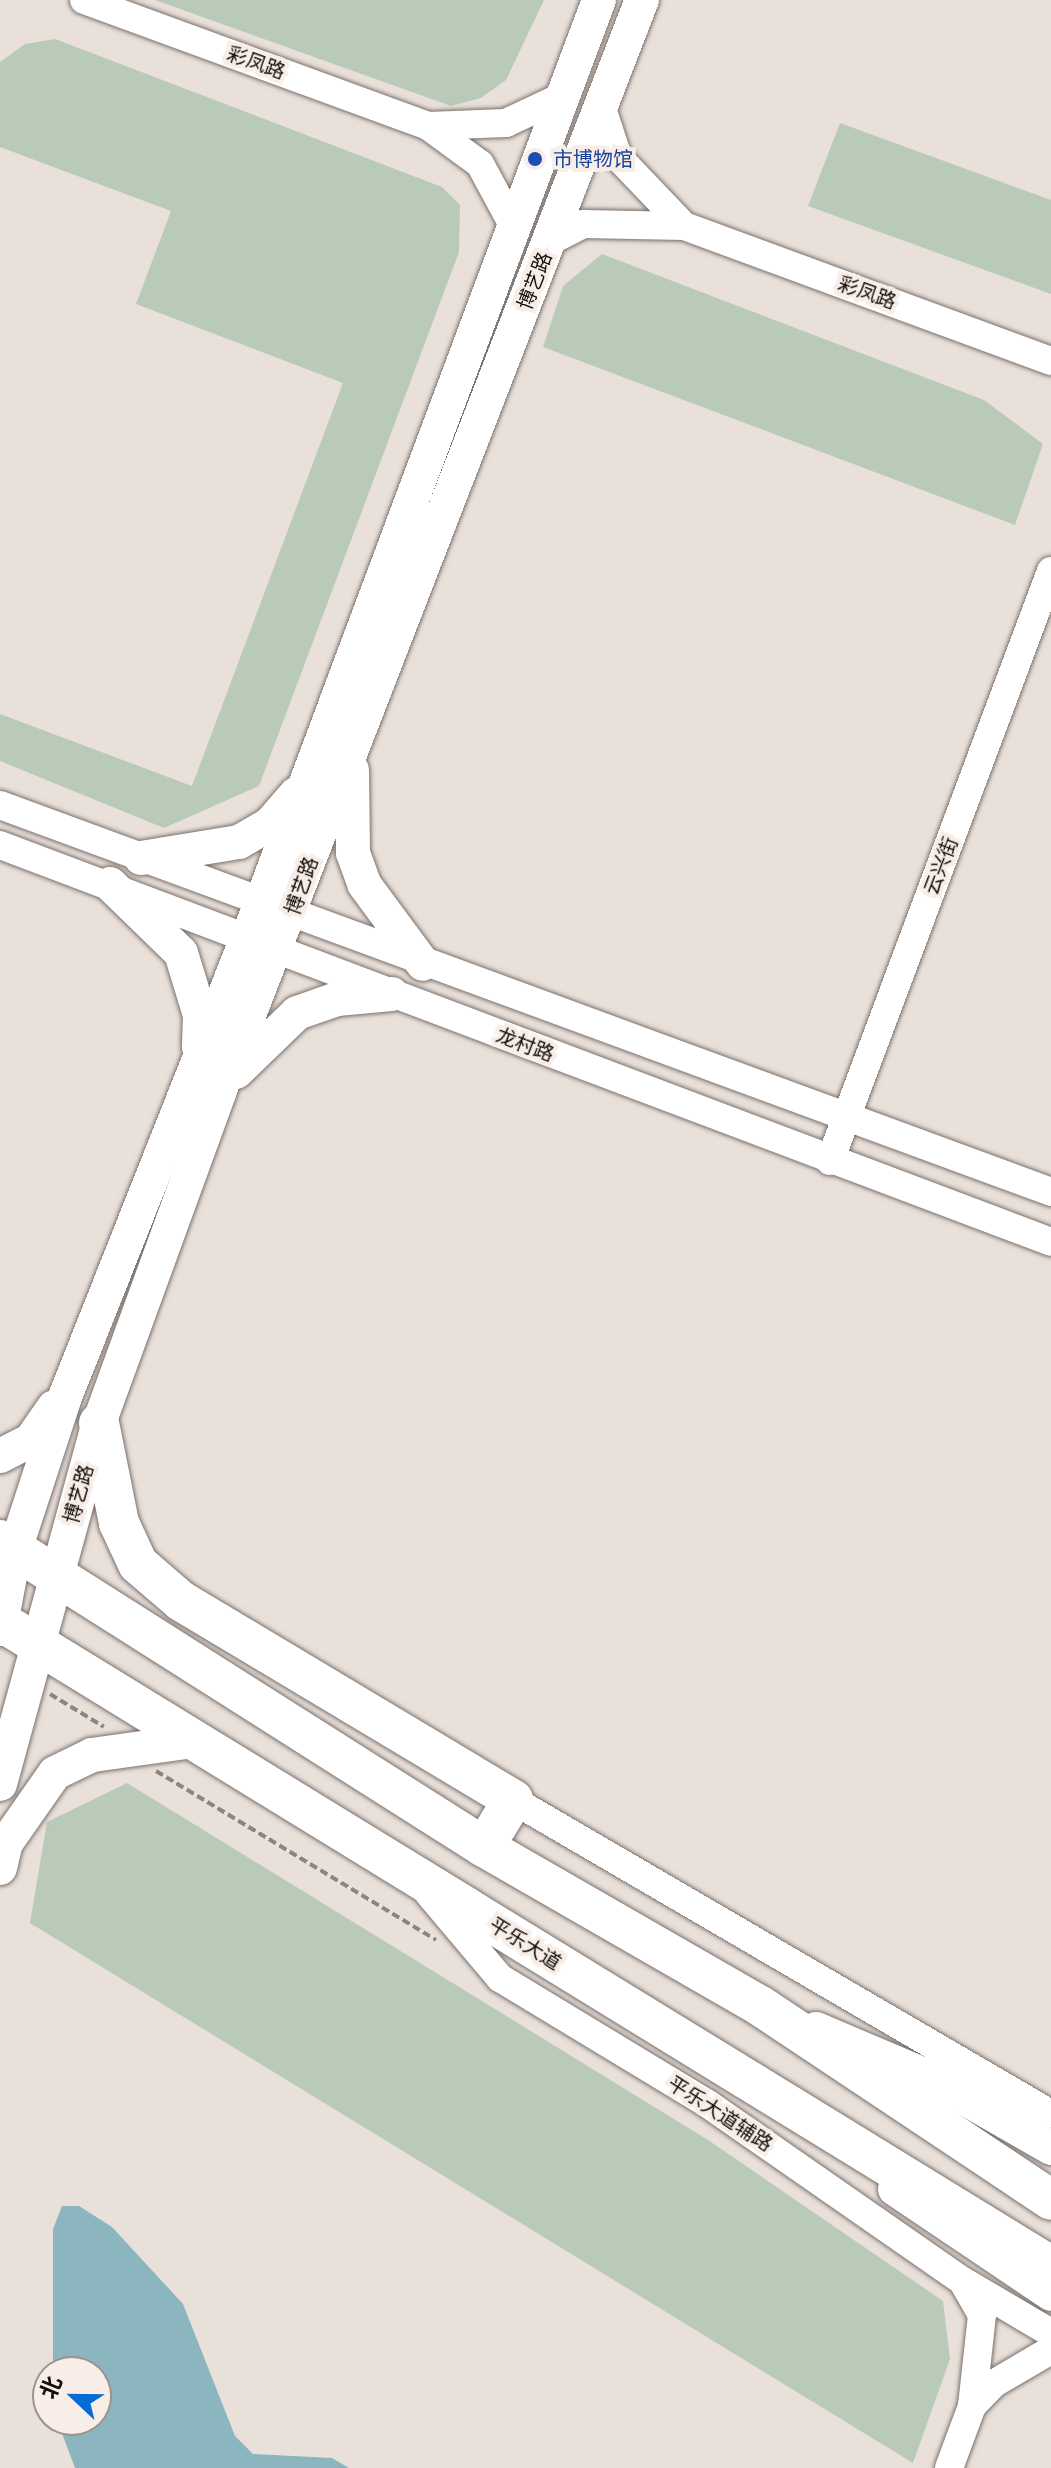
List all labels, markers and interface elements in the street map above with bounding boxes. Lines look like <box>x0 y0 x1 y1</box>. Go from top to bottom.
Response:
street label: 彩凤路 <box>224 41 288 85</box>
place label: 市博物馆 <box>553 147 633 171</box>
marker: 市博物馆 <box>524 148 546 170</box>
street label: 博艺路 <box>513 249 557 313</box>
street label: 彩凤路 <box>835 271 899 315</box>
street label: 云兴街 <box>919 834 963 898</box>
street label: 博艺路 <box>280 854 324 918</box>
street label: 龙村路 <box>493 1023 557 1067</box>
street label: 博艺路 <box>59 1462 99 1526</box>
street label: 平乐大道 <box>485 1913 565 1975</box>
street label: 平乐大道辅路 <box>663 2071 777 2157</box>
north arrow <box>32 2356 112 2436</box>
text: 北 <box>35 2373 67 2402</box>

